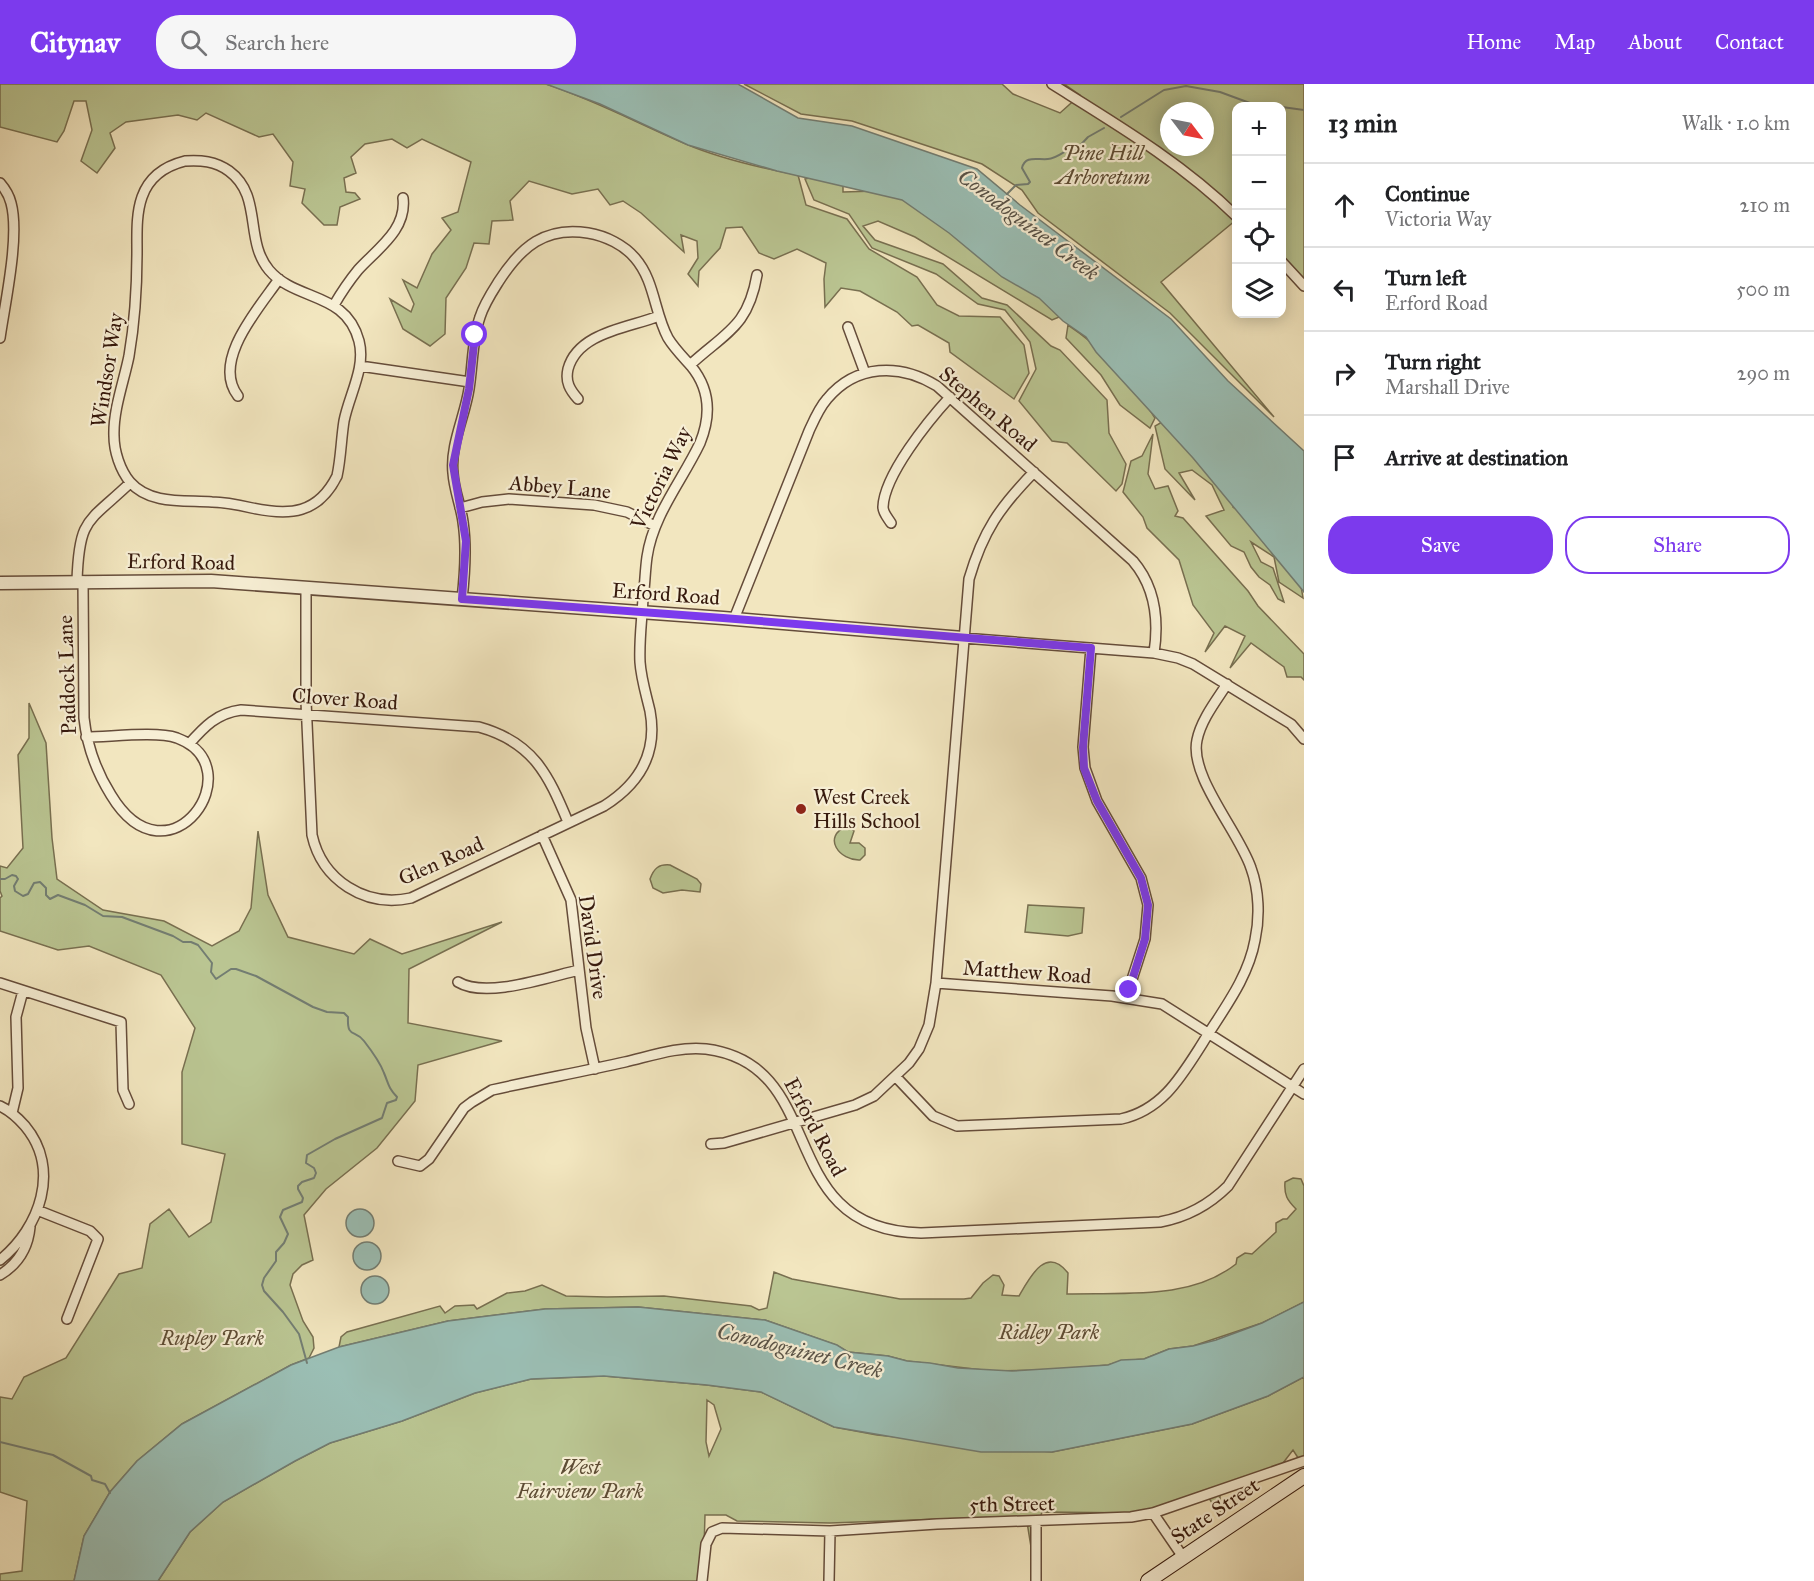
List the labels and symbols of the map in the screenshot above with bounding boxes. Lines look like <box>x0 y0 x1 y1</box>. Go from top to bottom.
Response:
north arrow <box>1160 102 1214 156</box>
park label: Pine Hill Arboretum <box>1054 140 1150 190</box>
water label: Conodoguinet Creek <box>953 163 1105 286</box>
street label: Windsor Way <box>85 310 129 429</box>
route start <box>461 321 487 347</box>
street label: Stephen Road <box>934 361 1043 458</box>
street label: Victoria Way <box>624 421 698 535</box>
street label: Abbey Lane <box>507 470 612 504</box>
street label: Erford Road <box>127 548 236 576</box>
street label: Erford Road <box>611 577 721 611</box>
street label: Paddock Lane <box>52 614 82 735</box>
street label: Clover Road <box>291 682 399 716</box>
place label: West Creek Hills School <box>813 784 920 834</box>
marker: West Creek Hills School <box>794 802 808 816</box>
street label: Glen Road <box>394 831 488 891</box>
street label: David Drive <box>573 893 613 1001</box>
street label: Matthew Road <box>962 955 1093 989</box>
route end <box>1115 976 1141 1002</box>
street label: Erford Road <box>778 1073 852 1181</box>
water label: Conodoguinet Creek <box>714 1317 886 1384</box>
park label: Ridley Park <box>998 1319 1100 1345</box>
park label: Rupley Park <box>159 1325 265 1351</box>
park label: West Fairview Park <box>515 1454 644 1504</box>
street label: State Street <box>1166 1472 1265 1550</box>
street label: 5th Street <box>969 1490 1056 1518</box>

